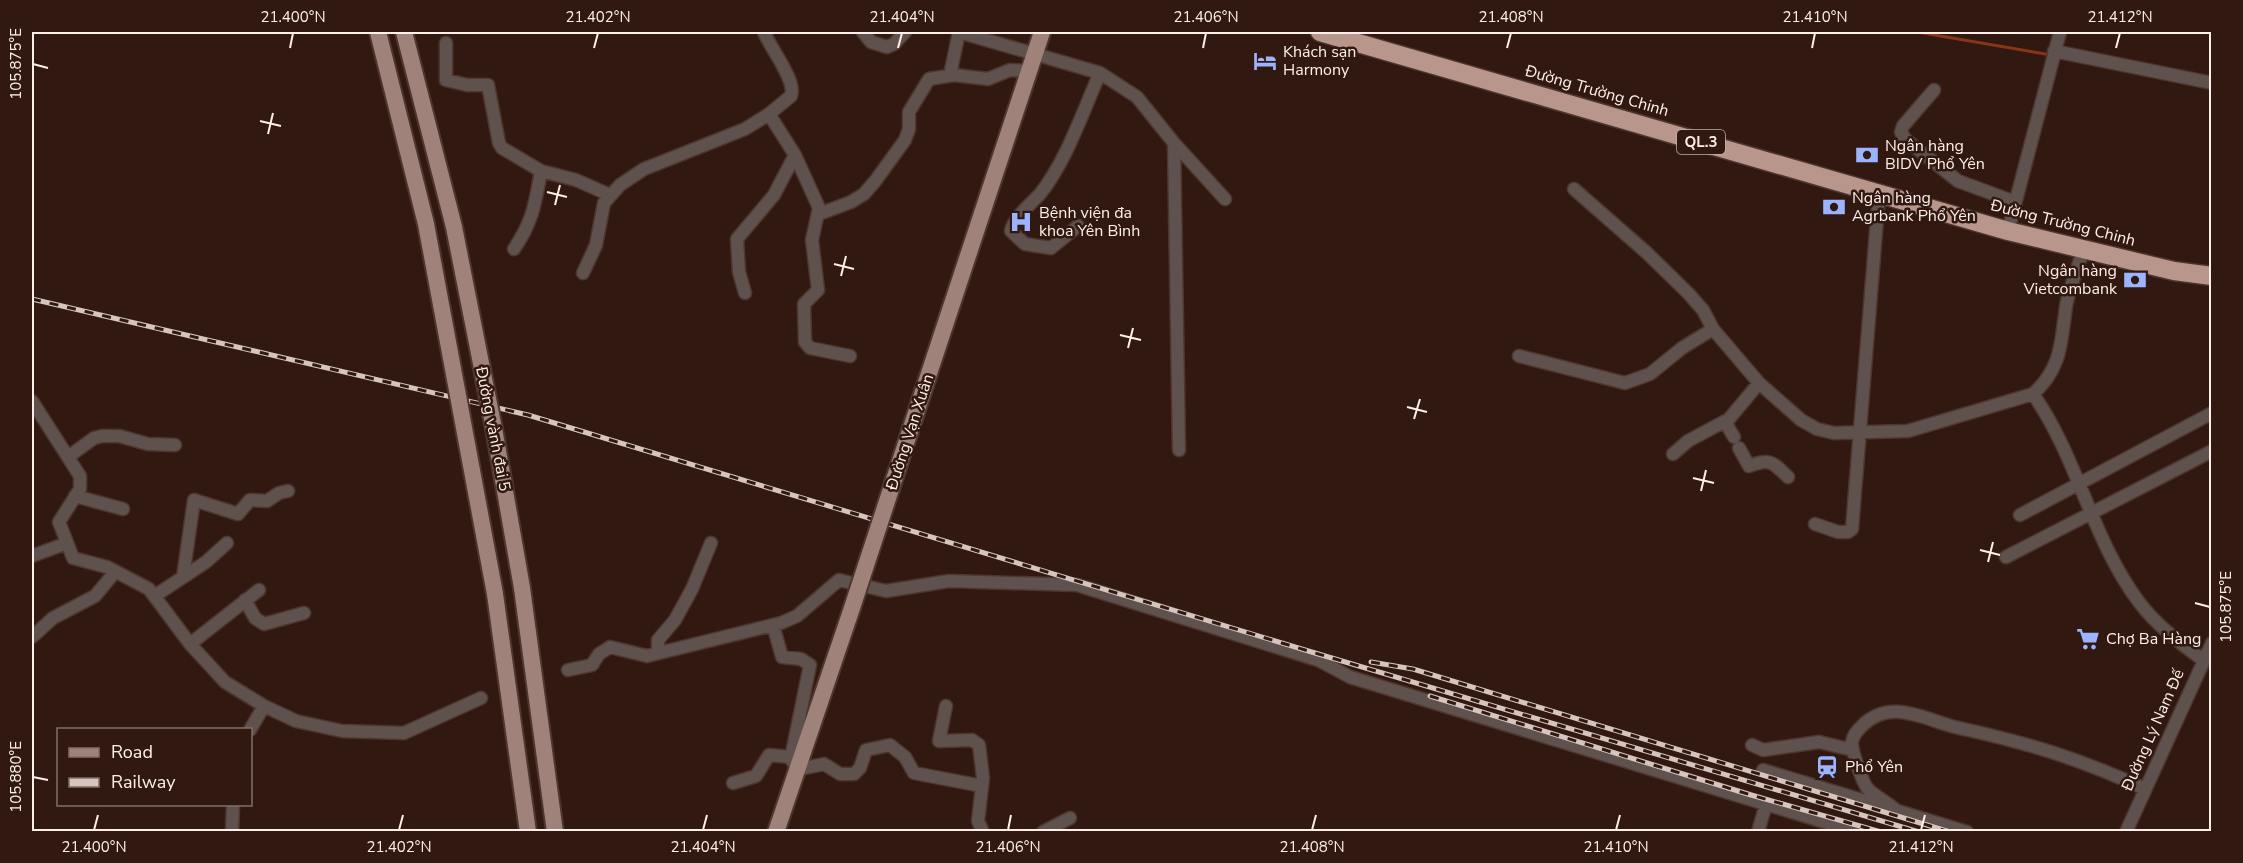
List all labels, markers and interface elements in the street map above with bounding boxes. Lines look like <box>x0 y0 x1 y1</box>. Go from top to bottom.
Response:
text: 21.400°N <box>260 7 326 27</box>
text: 21.402°N <box>565 7 631 27</box>
text: 21.404°N <box>869 7 935 27</box>
text: 21.406°N <box>1173 7 1239 27</box>
text: 21.408°N <box>1478 7 1544 27</box>
text: 21.410°N <box>1782 7 1848 27</box>
text: 21.412°N <box>2087 7 2153 27</box>
text: 105.875°E <box>6 28 26 100</box>
place label: Khách sạn Harmony <box>1283 41 1356 81</box>
hotel icon: Khách sạn Harmony <box>1252 48 1278 74</box>
street label: Đường Trường Chinh <box>1522 60 1671 122</box>
road number: QL.3 <box>1677 130 1725 154</box>
place label: Ngân hàng BIDV Phổ Yên <box>1885 135 1985 175</box>
bank icon: Ngân hàng BIDV Phổ Yên <box>1854 142 1880 168</box>
place label: Ngân hàng Agrbank Phổ Yên <box>1852 187 1976 227</box>
bank icon: Ngân hàng Agrbank Phổ Yên <box>1821 194 1847 220</box>
street label: Đường Trường Chinh <box>1987 194 2138 252</box>
place label: Bệnh viện đa khoa Yên Bình <box>1039 202 1140 242</box>
hospital icon: Bệnh viện đa khoa Yên Bình <box>1008 209 1034 235</box>
place label: Ngân hàng Vietcombank <box>2023 260 2118 300</box>
bank icon: Ngân hàng Vietcombank <box>2122 267 2148 293</box>
street label: Đường vành đai 5 <box>470 364 516 493</box>
street label: Đường Vạn Xuân <box>881 371 939 494</box>
text: 105.875°E <box>2216 571 2236 643</box>
supermarket icon: Chợ Ba Hàng <box>2075 626 2101 652</box>
place label: Chợ Ba Hàng <box>2106 628 2201 650</box>
street label: Đường Lý Nam Đế <box>2116 665 2190 795</box>
legend <box>57 728 252 806</box>
text: Road <box>111 740 153 764</box>
text: 105.880°E <box>6 741 26 813</box>
station icon: Phổ Yên <box>1814 754 1840 780</box>
place label: Phổ Yên <box>1845 756 1903 778</box>
text: Railway <box>111 770 176 794</box>
text: 21.400°N <box>61 837 127 857</box>
text: 21.402°N <box>366 837 432 857</box>
text: 21.404°N <box>670 837 736 857</box>
text: 21.406°N <box>975 837 1041 857</box>
text: 21.408°N <box>1279 837 1345 857</box>
text: 21.410°N <box>1583 837 1649 857</box>
text: 21.412°N <box>1888 837 1954 857</box>

